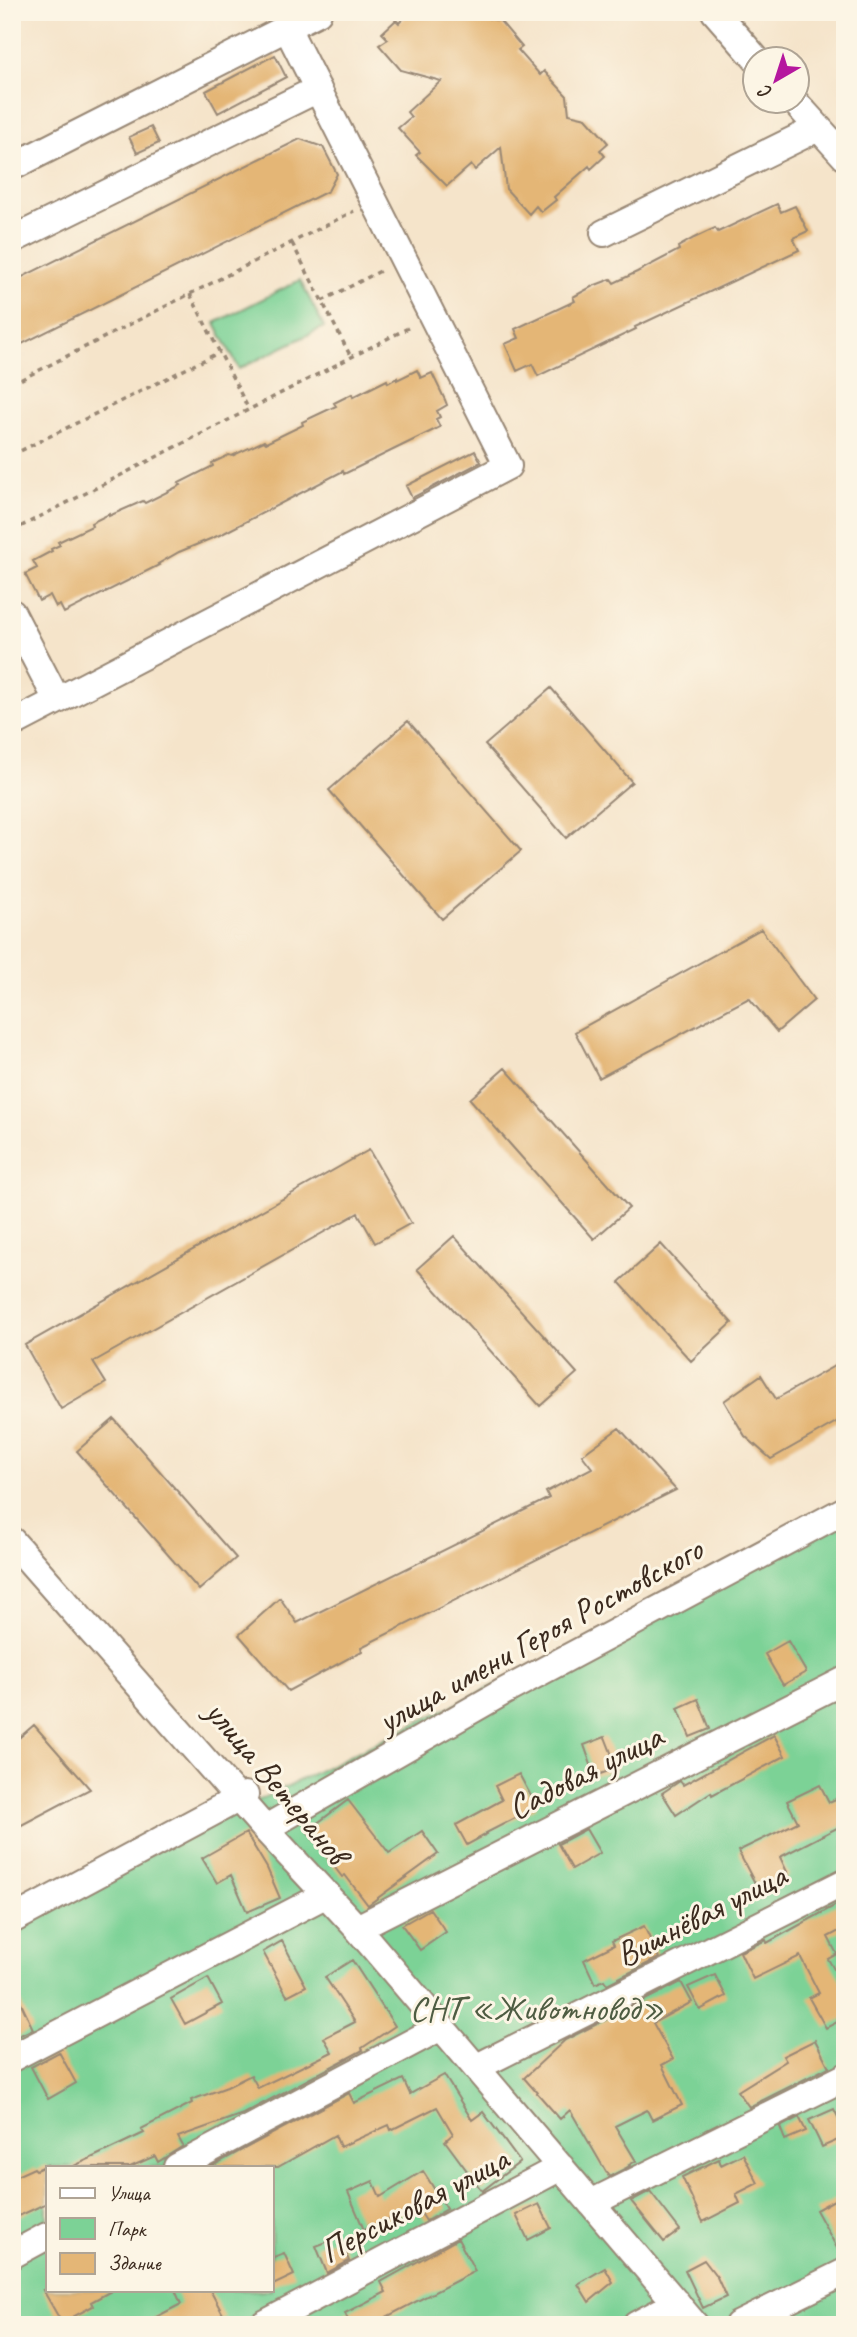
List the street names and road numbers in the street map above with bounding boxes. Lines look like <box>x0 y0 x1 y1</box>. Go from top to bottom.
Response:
street label: улица имени Героя Ростовского <box>368 1526 712 1744</box>
street label: улица Ветеранов <box>194 1689 363 1878</box>
street label: Садовая улица <box>500 1713 672 1830</box>
street label: Вишнёвая улица <box>608 1852 796 1977</box>
street label: Персиковая улица <box>312 2136 518 2274</box>

